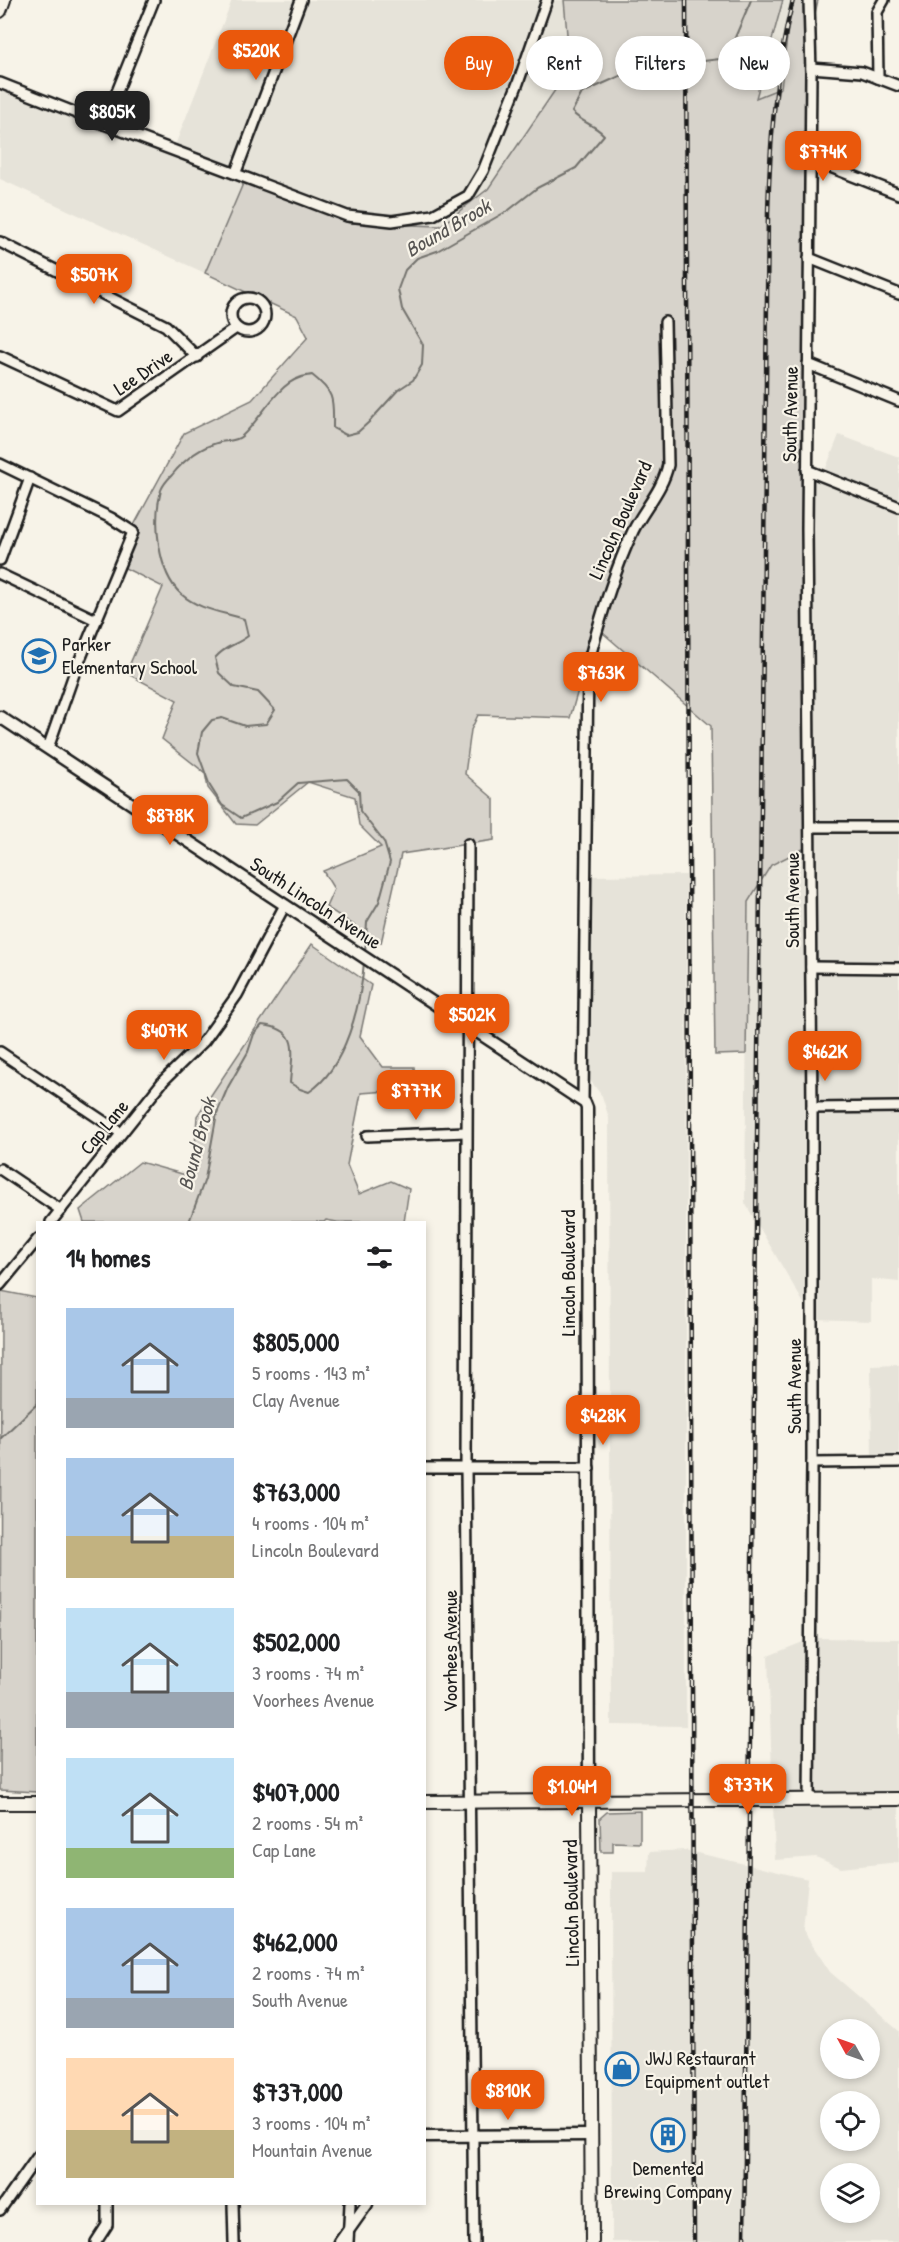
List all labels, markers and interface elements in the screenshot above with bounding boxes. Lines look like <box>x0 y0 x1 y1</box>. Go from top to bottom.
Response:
pin: $520K <box>214 30 298 81</box>
text: $520K <box>232 36 280 63</box>
chip: Buy <box>444 36 514 90</box>
chip: Rent <box>526 36 603 90</box>
chip: Filters <box>615 36 706 90</box>
chip: New <box>718 36 790 90</box>
pin: $805K <box>70 91 154 142</box>
text: $805K <box>89 97 135 124</box>
pin: $774K <box>781 131 865 182</box>
text: $774K <box>799 137 847 164</box>
water label: Bound Brook <box>400 190 498 264</box>
pin: $507K <box>52 254 136 305</box>
text: $507K <box>70 260 118 287</box>
street label: Lee Drive <box>108 342 177 401</box>
street label: South Avenue <box>775 366 804 462</box>
street label: Lincoln Boulevard <box>581 456 658 583</box>
place label: Parker Elementary School <box>62 630 198 680</box>
school or university icon: Parker Elementary School <box>21 638 57 674</box>
pin: $763K <box>559 652 643 703</box>
text: $763K <box>577 658 625 685</box>
pin: $878K <box>128 795 212 846</box>
text: $878K <box>146 801 194 828</box>
street label: South Lincoln Avenue <box>245 850 387 955</box>
street label: South Avenue <box>778 852 805 948</box>
pin: $502K <box>430 994 514 1045</box>
text: $502K <box>448 1000 496 1027</box>
pin: $407K <box>122 1010 206 1061</box>
text: $407K <box>141 1016 187 1043</box>
pin: $462K <box>783 1031 867 1082</box>
text: $462K <box>802 1037 848 1064</box>
pin: $777K <box>374 1070 458 1121</box>
text: $777K <box>391 1076 441 1103</box>
water label: Bound Brook <box>170 1092 223 1193</box>
street label: Cap Lane <box>73 1093 134 1160</box>
street label: Lincoln Boulevard <box>554 1210 581 1336</box>
text: 14 homes <box>66 1240 151 1275</box>
icon: filters <box>363 1241 396 1274</box>
text: $805,000 <box>252 1324 339 1359</box>
icon: home <box>114 1332 186 1404</box>
street label: South Avenue <box>780 1338 807 1434</box>
text: 5 rooms · 143 m² <box>252 1359 370 1386</box>
text: Clay Avenue <box>252 1386 340 1413</box>
pin: $428K <box>561 1395 645 1446</box>
text: $428K <box>580 1401 626 1428</box>
text: $763,000 <box>252 1474 340 1509</box>
icon: home <box>114 1482 186 1554</box>
text: 4 rooms · 104 m² <box>252 1509 369 1536</box>
text: Lincoln Boulevard <box>252 1536 379 1563</box>
street label: Voorhees Avenue <box>436 1590 463 1712</box>
text: $502,000 <box>252 1624 340 1659</box>
icon: home <box>114 1632 186 1704</box>
text: 3 rooms · 74 m² <box>252 1659 364 1686</box>
text: Voorhees Avenue <box>252 1686 374 1713</box>
pin: $737K <box>706 1764 790 1815</box>
pin: $1.04M <box>523 1766 621 1817</box>
text: $737K <box>723 1770 773 1797</box>
text: $1.04M <box>547 1772 597 1799</box>
text: $407,000 <box>252 1774 340 1809</box>
icon: home <box>114 1782 186 1854</box>
text: 2 rooms · 54 m² <box>252 1809 363 1836</box>
text: Cap Lane <box>252 1836 316 1863</box>
street label: Lincoln Boulevard <box>556 1839 585 1967</box>
text: $462,000 <box>252 1924 338 1959</box>
icon: home <box>114 1932 186 2004</box>
text: 2 rooms · 74 m² <box>252 1959 364 1986</box>
text: South Avenue <box>252 1986 348 2013</box>
north arrow <box>820 2019 880 2079</box>
map controls <box>820 2019 880 2223</box>
place label: JWJ Restaurant Equipment outlet <box>645 2044 770 2094</box>
shop icon: JWJ Restaurant Equipment outlet <box>604 2051 640 2087</box>
pin: $810K <box>466 2070 550 2121</box>
text: $737,000 <box>252 2074 343 2109</box>
text: $810K <box>485 2076 531 2103</box>
icon: home <box>114 2082 186 2154</box>
button: locate <box>820 2091 880 2151</box>
text: 3 rooms · 104 m² <box>252 2109 370 2136</box>
building icon: Demented Brewing Company <box>650 2117 686 2153</box>
text: Mountain Avenue <box>252 2136 373 2163</box>
place label: Demented Brewing Company <box>604 2154 732 2204</box>
button: layers <box>820 2163 880 2223</box>

